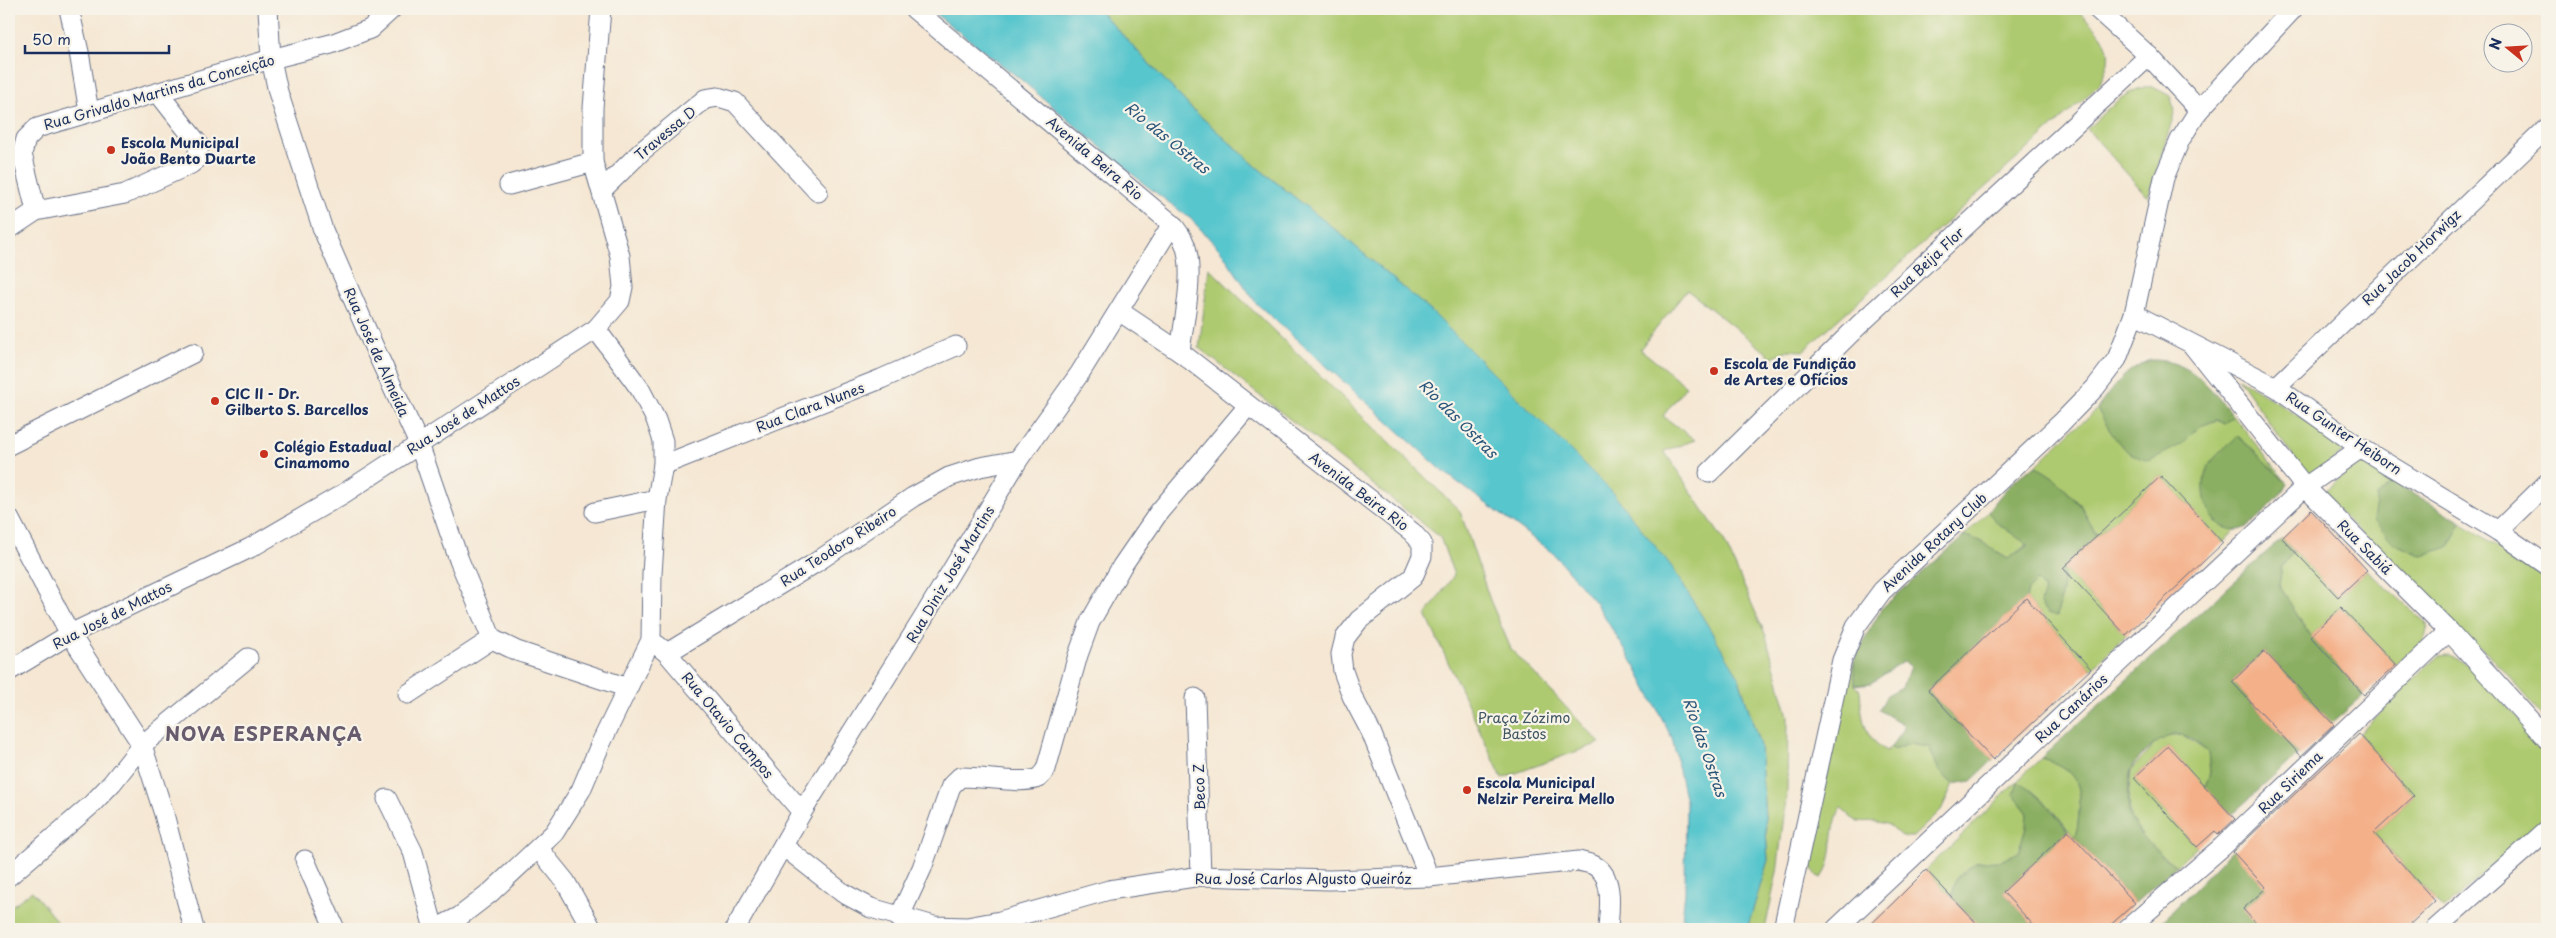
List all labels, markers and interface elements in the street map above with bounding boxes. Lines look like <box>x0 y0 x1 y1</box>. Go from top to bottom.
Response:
scale bar <box>25 22 169 54</box>
north arrow <box>2484 22 2534 72</box>
text: 50 m <box>32 27 71 50</box>
text: N <box>2483 35 2507 52</box>
street label: Rua Grivaldo Martins da Conceição <box>41 49 277 135</box>
water label: Rio das Ostras <box>1121 96 1217 180</box>
street label: Travessa D <box>630 101 700 165</box>
street label: Avenida Beira Rio <box>1042 111 1148 205</box>
place label: Escola Municipal João Bento Duarte <box>121 132 256 169</box>
marker: Escola Municipal João Bento Duarte <box>105 144 117 156</box>
street label: Rua Jacob Horwigz <box>2357 204 2465 310</box>
street label: Rua Beija Flor <box>1885 222 1969 302</box>
street label: Rua José de Almeida <box>339 284 415 420</box>
place label: Escola de Fundição de Artes e Ofícios <box>1724 353 1856 390</box>
marker: Escola de Fundição de Artes e Ofícios <box>1708 365 1720 377</box>
street label: Rua José de Mattos <box>402 370 524 460</box>
water label: Rio das Ostras <box>1414 373 1505 464</box>
street label: Rua Clara Nunes <box>753 377 867 437</box>
place label: CIC II - Dr. Gilberto S. Barcellos <box>225 383 369 420</box>
street label: Rua Gunter Heiborn <box>2282 386 2406 480</box>
marker: CIC II - Dr. Gilberto S. Barcellos <box>209 395 221 407</box>
place label: Colégio Estadual Cinamomo <box>274 436 391 473</box>
street label: Avenida Beira Rio <box>1305 446 1414 536</box>
marker: Colégio Estadual Cinamomo <box>258 448 270 460</box>
street label: Avenida Rotary Club <box>1877 487 1991 597</box>
street label: Rua Teodoro Ribeiro <box>776 500 900 591</box>
street label: Rua Diniz José Martins <box>901 502 999 646</box>
street label: Rua Sabiá <box>2333 515 2397 579</box>
street label: Rua José de Mattos <box>49 576 175 654</box>
street label: Rua Otavio Campos <box>677 667 779 783</box>
street label: Rua Canários <box>2030 669 2112 747</box>
water label: Rio das Ostras <box>1678 694 1734 802</box>
park label: Praça Zózimo Bastos <box>1478 707 1570 744</box>
district label: NOVA ESPERANÇA <box>165 719 363 747</box>
street label: Rua Siriema <box>2253 746 2327 818</box>
street label: Beco Z <box>1188 763 1210 811</box>
place label: Escola Municipal Nelzir Pereira Mello <box>1477 772 1615 809</box>
marker: Escola Municipal Nelzir Pereira Mello <box>1461 784 1473 796</box>
street label: Rua José Carlos Algusto Queiróz <box>1195 868 1411 889</box>

